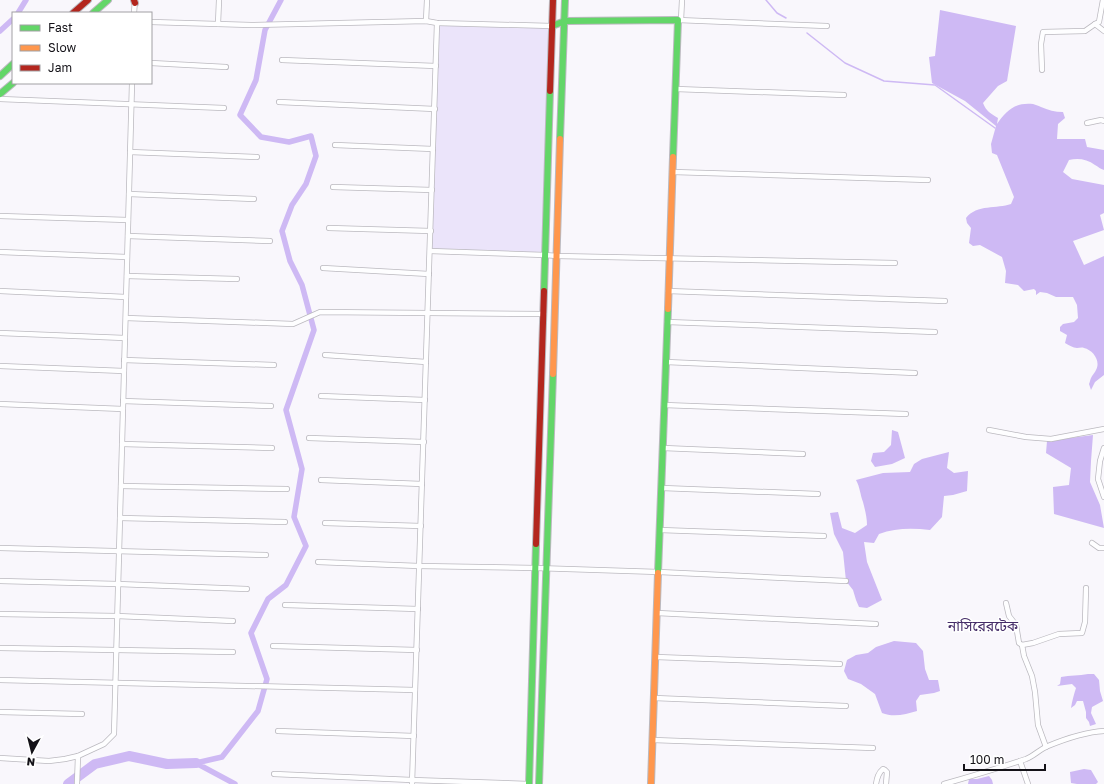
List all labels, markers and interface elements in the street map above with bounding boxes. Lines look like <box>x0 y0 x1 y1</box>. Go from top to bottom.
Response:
legend <box>12 12 152 84</box>
text: Fast <box>48 20 73 35</box>
text: Slow <box>48 40 76 55</box>
text: Jam <box>48 60 72 75</box>
district label: নাসিরেরটেক <box>947 617 1019 634</box>
north arrow <box>12 732 52 772</box>
scale bar <box>964 746 1045 772</box>
text: 100 m <box>970 752 1004 767</box>
text: N <box>26 755 36 769</box>

